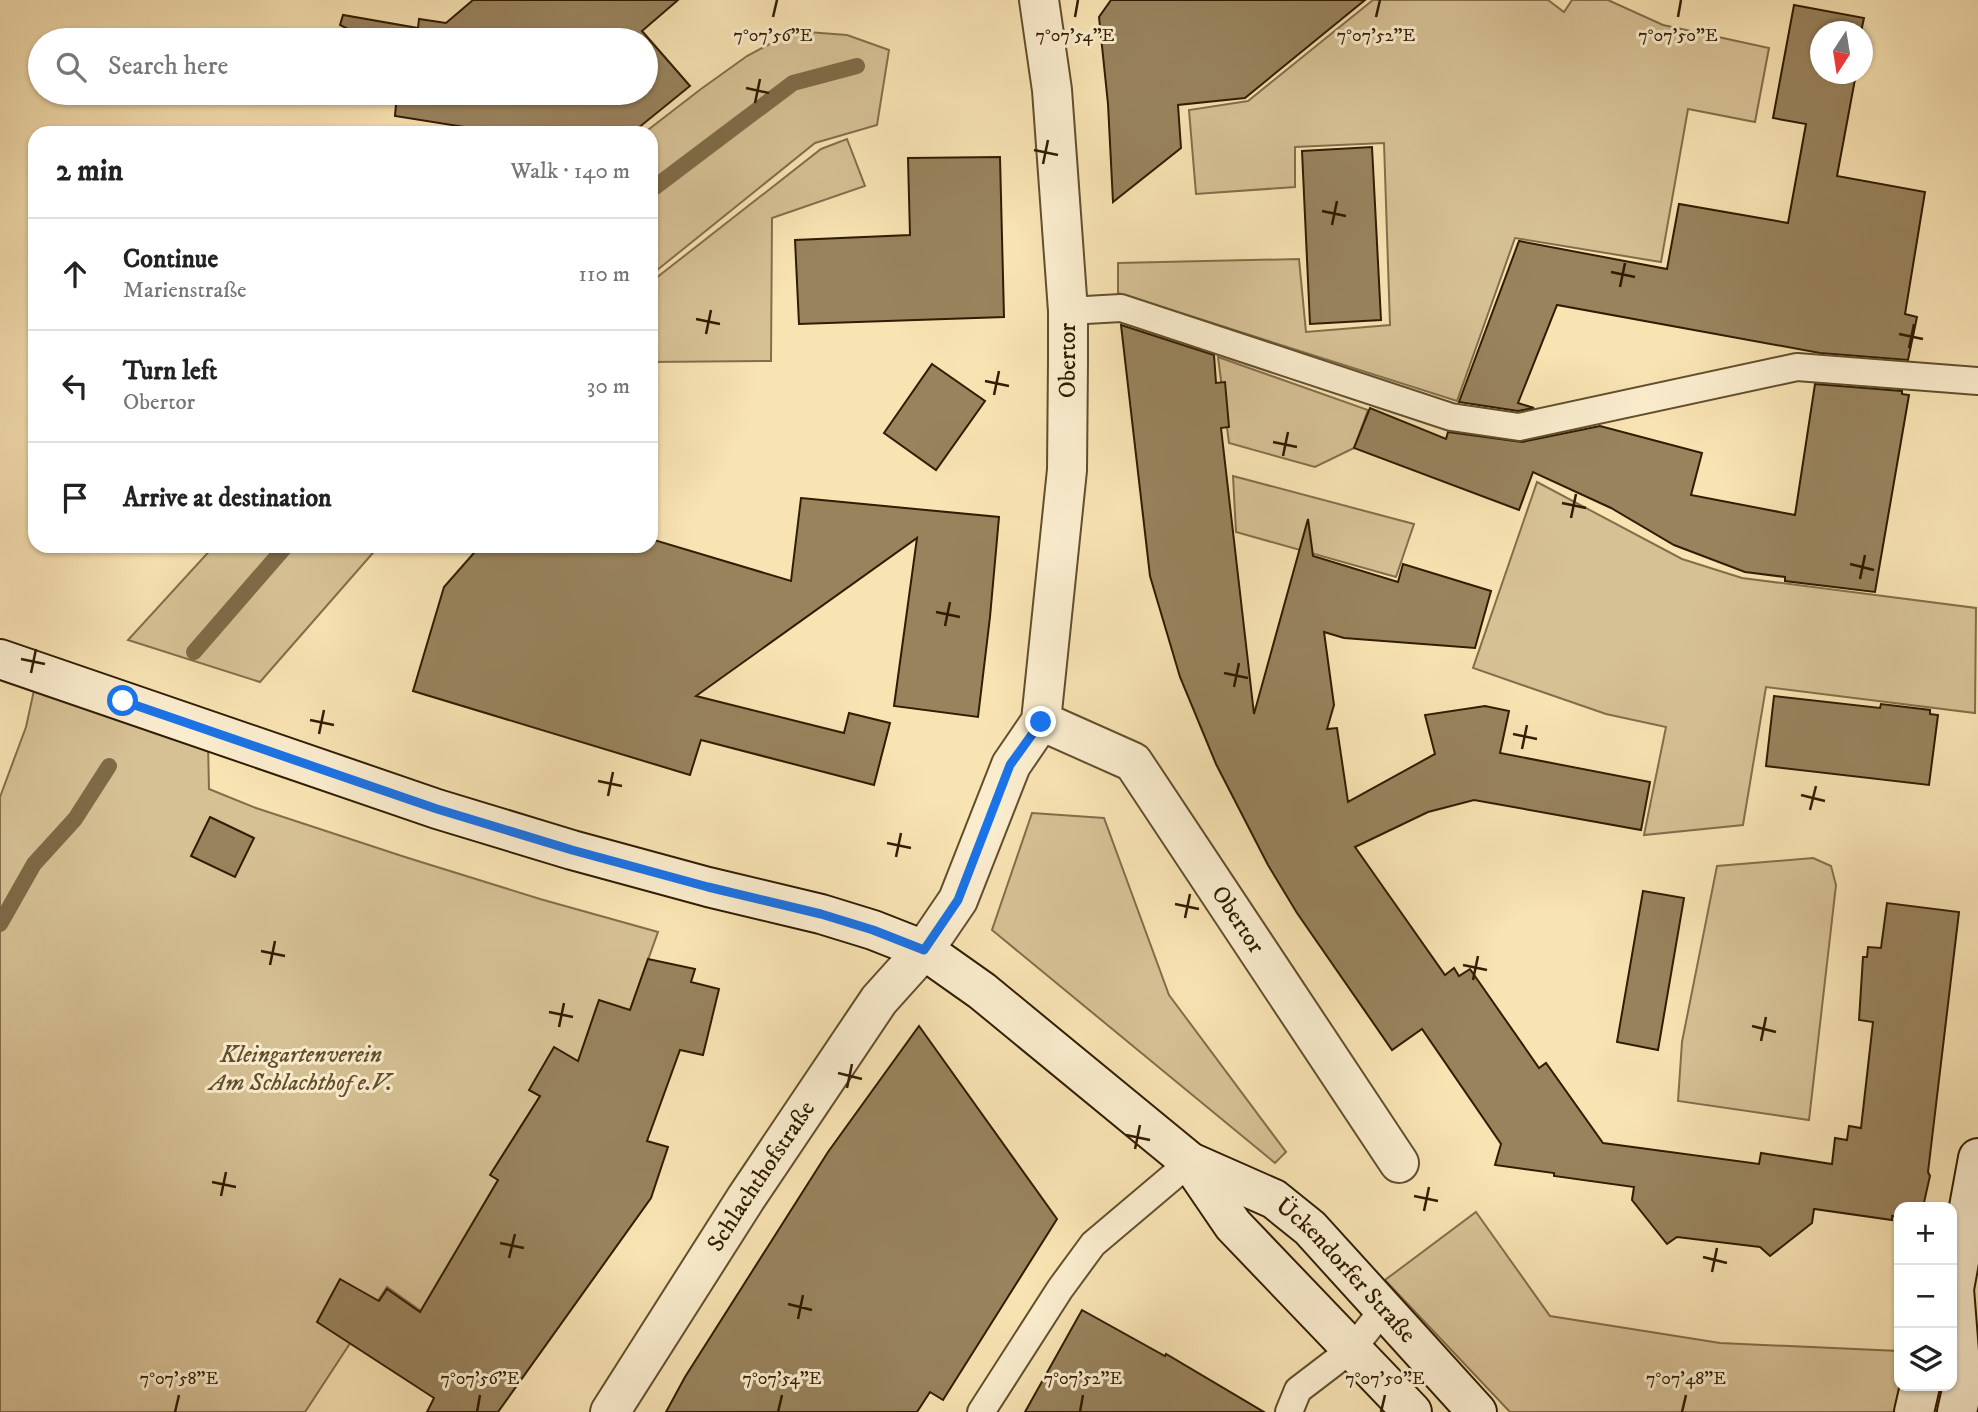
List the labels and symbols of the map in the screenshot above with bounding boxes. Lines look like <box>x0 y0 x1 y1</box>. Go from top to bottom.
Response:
north arrow <box>1810 21 1873 84</box>
text: 7°07'56"E <box>733 25 813 47</box>
text: 7°07'54"E <box>1035 25 1115 47</box>
text: 7°07'52"E <box>1337 25 1415 47</box>
text: 7°07'50"E <box>1638 25 1718 47</box>
street label: Obertor <box>1053 323 1083 398</box>
route start <box>107 685 138 716</box>
route end <box>1025 706 1056 737</box>
street label: Obertor <box>1204 880 1271 959</box>
park label: Kleingartenverein Am Schlachthof e.V. <box>207 1040 394 1098</box>
street label: Schlachthofstraße <box>701 1095 822 1257</box>
street label: Ückendorfer Straße <box>1269 1191 1422 1350</box>
text: 7°07'58"E <box>140 1368 219 1390</box>
text: 7°07'56"E <box>440 1368 520 1390</box>
text: 7°07'54"E <box>742 1368 822 1390</box>
text: 7°07'52"E <box>1044 1368 1122 1390</box>
text: 7°07'50"E <box>1345 1368 1425 1390</box>
text: 7°07'48"E <box>1646 1368 1726 1390</box>

